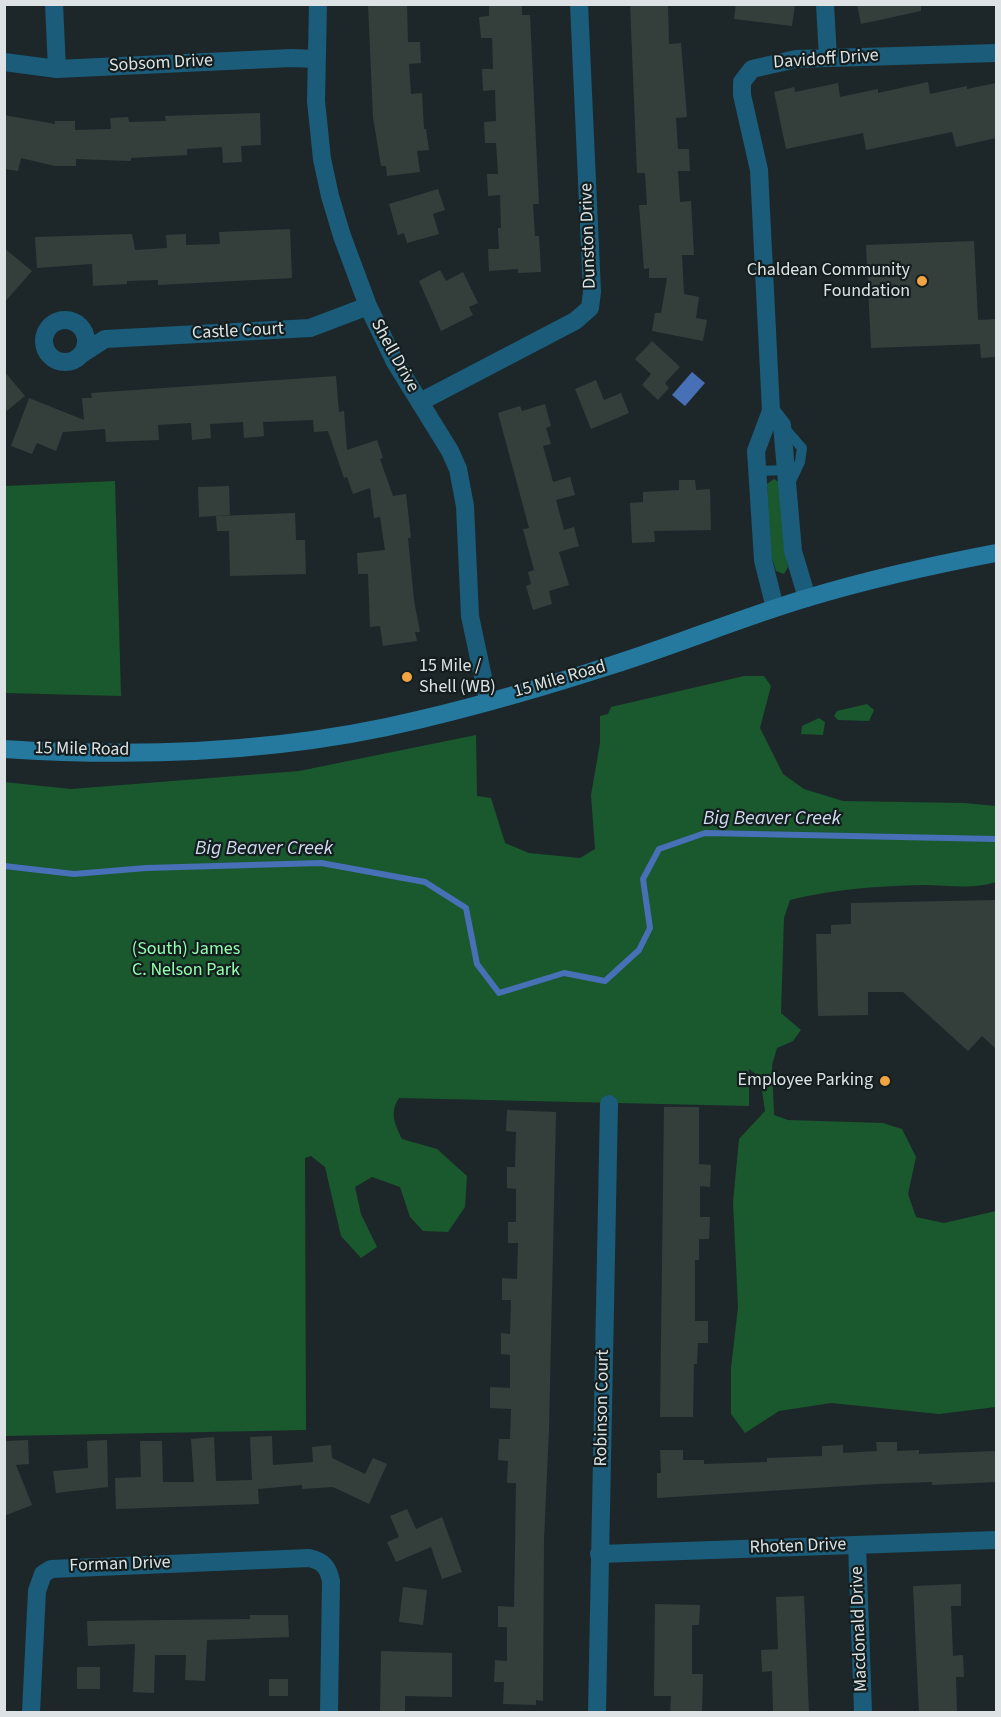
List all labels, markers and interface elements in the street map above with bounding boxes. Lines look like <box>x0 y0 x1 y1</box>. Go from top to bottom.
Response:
street label: Davidoff Drive <box>773 46 879 74</box>
street label: Sobsom Drive <box>108 50 214 78</box>
street label: Dunston Drive <box>576 183 602 289</box>
place label: Chaldean Community Foundation <box>747 260 910 302</box>
marker: Chaldean Community Foundation <box>915 274 929 288</box>
street label: Shell Drive <box>365 316 423 396</box>
street label: Castle Court <box>192 319 284 345</box>
place label: 15 Mile / Shell (WB) <box>419 656 496 698</box>
street label: 15 Mile Road <box>511 657 609 703</box>
marker: 15 Mile / Shell (WB) <box>400 670 414 684</box>
street label: 15 Mile Road <box>34 738 130 762</box>
water label: Big Beaver Creek <box>703 808 841 832</box>
water label: Big Beaver Creek <box>195 838 333 862</box>
park label: (South) James C. Nelson Park <box>132 939 240 982</box>
place label: Employee Parking <box>738 1070 873 1092</box>
marker: Employee Parking <box>878 1074 892 1088</box>
street label: Robinson Court <box>591 1349 615 1467</box>
street label: Rhoten Drive <box>749 1535 847 1559</box>
street label: Forman Drive <box>69 1552 171 1578</box>
street label: Macdonald Drive <box>847 1566 873 1692</box>

